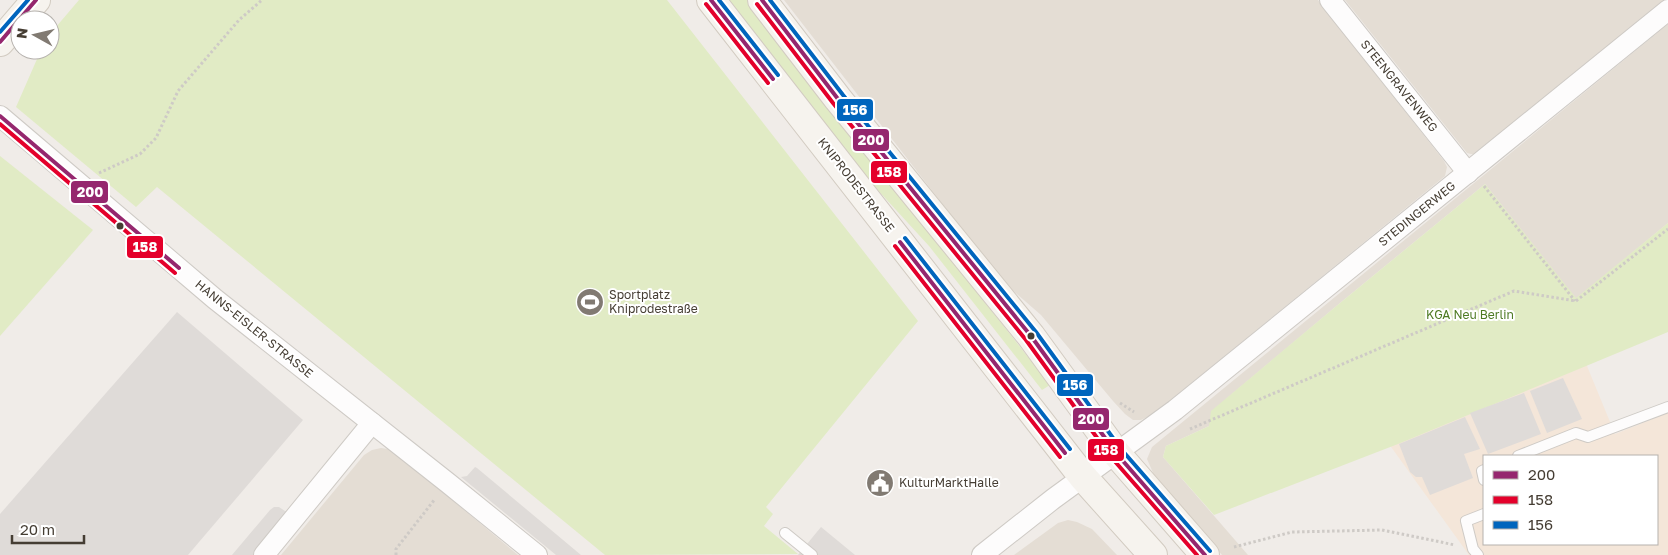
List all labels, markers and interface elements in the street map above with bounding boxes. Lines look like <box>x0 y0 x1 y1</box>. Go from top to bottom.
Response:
north arrow <box>10 10 60 60</box>
text: N <box>12 27 31 40</box>
street label: STEENGRAVENWEG <box>1358 37 1441 135</box>
line badge: 156 <box>836 98 874 122</box>
text: 156 <box>843 101 867 118</box>
line badge: 200 <box>852 128 890 152</box>
text: 200 <box>858 131 884 148</box>
street label: KNIPRODESTRASSE <box>815 135 898 235</box>
line badge: 158 <box>870 160 908 184</box>
text: 158 <box>877 163 901 180</box>
street label: STEDINGERWEG <box>1375 178 1458 249</box>
line badge: 200 <box>70 180 109 204</box>
text: 200 <box>77 183 103 200</box>
unlabelled marker <box>115 221 125 231</box>
line badge: 158 <box>126 235 164 259</box>
text: 158 <box>133 238 157 255</box>
street label: HANNS-EISLER-STRASSE <box>192 277 316 381</box>
sports icon: Sportplatz Kniprodestraße <box>575 287 605 317</box>
place label: Sportplatz Kniprodestraße <box>609 287 698 316</box>
park label: KGA Neu Berlin <box>1426 307 1514 322</box>
unlabelled marker <box>1026 331 1036 341</box>
line badge: 156 <box>1056 373 1094 397</box>
text: 156 <box>1063 376 1087 393</box>
line badge: 200 <box>1072 407 1110 431</box>
text: 200 <box>1078 410 1104 427</box>
line badge: 158 <box>1087 438 1125 462</box>
text: 158 <box>1094 441 1118 458</box>
legend <box>1483 455 1658 545</box>
text: 200 <box>1528 465 1555 483</box>
public building icon: KulturMarktHalle <box>865 468 895 498</box>
place label: KulturMarktHalle <box>899 475 999 490</box>
text: 158 <box>1528 490 1553 508</box>
scale bar <box>12 512 85 544</box>
text: 156 <box>1528 515 1553 533</box>
text: 20 m <box>20 520 55 538</box>

